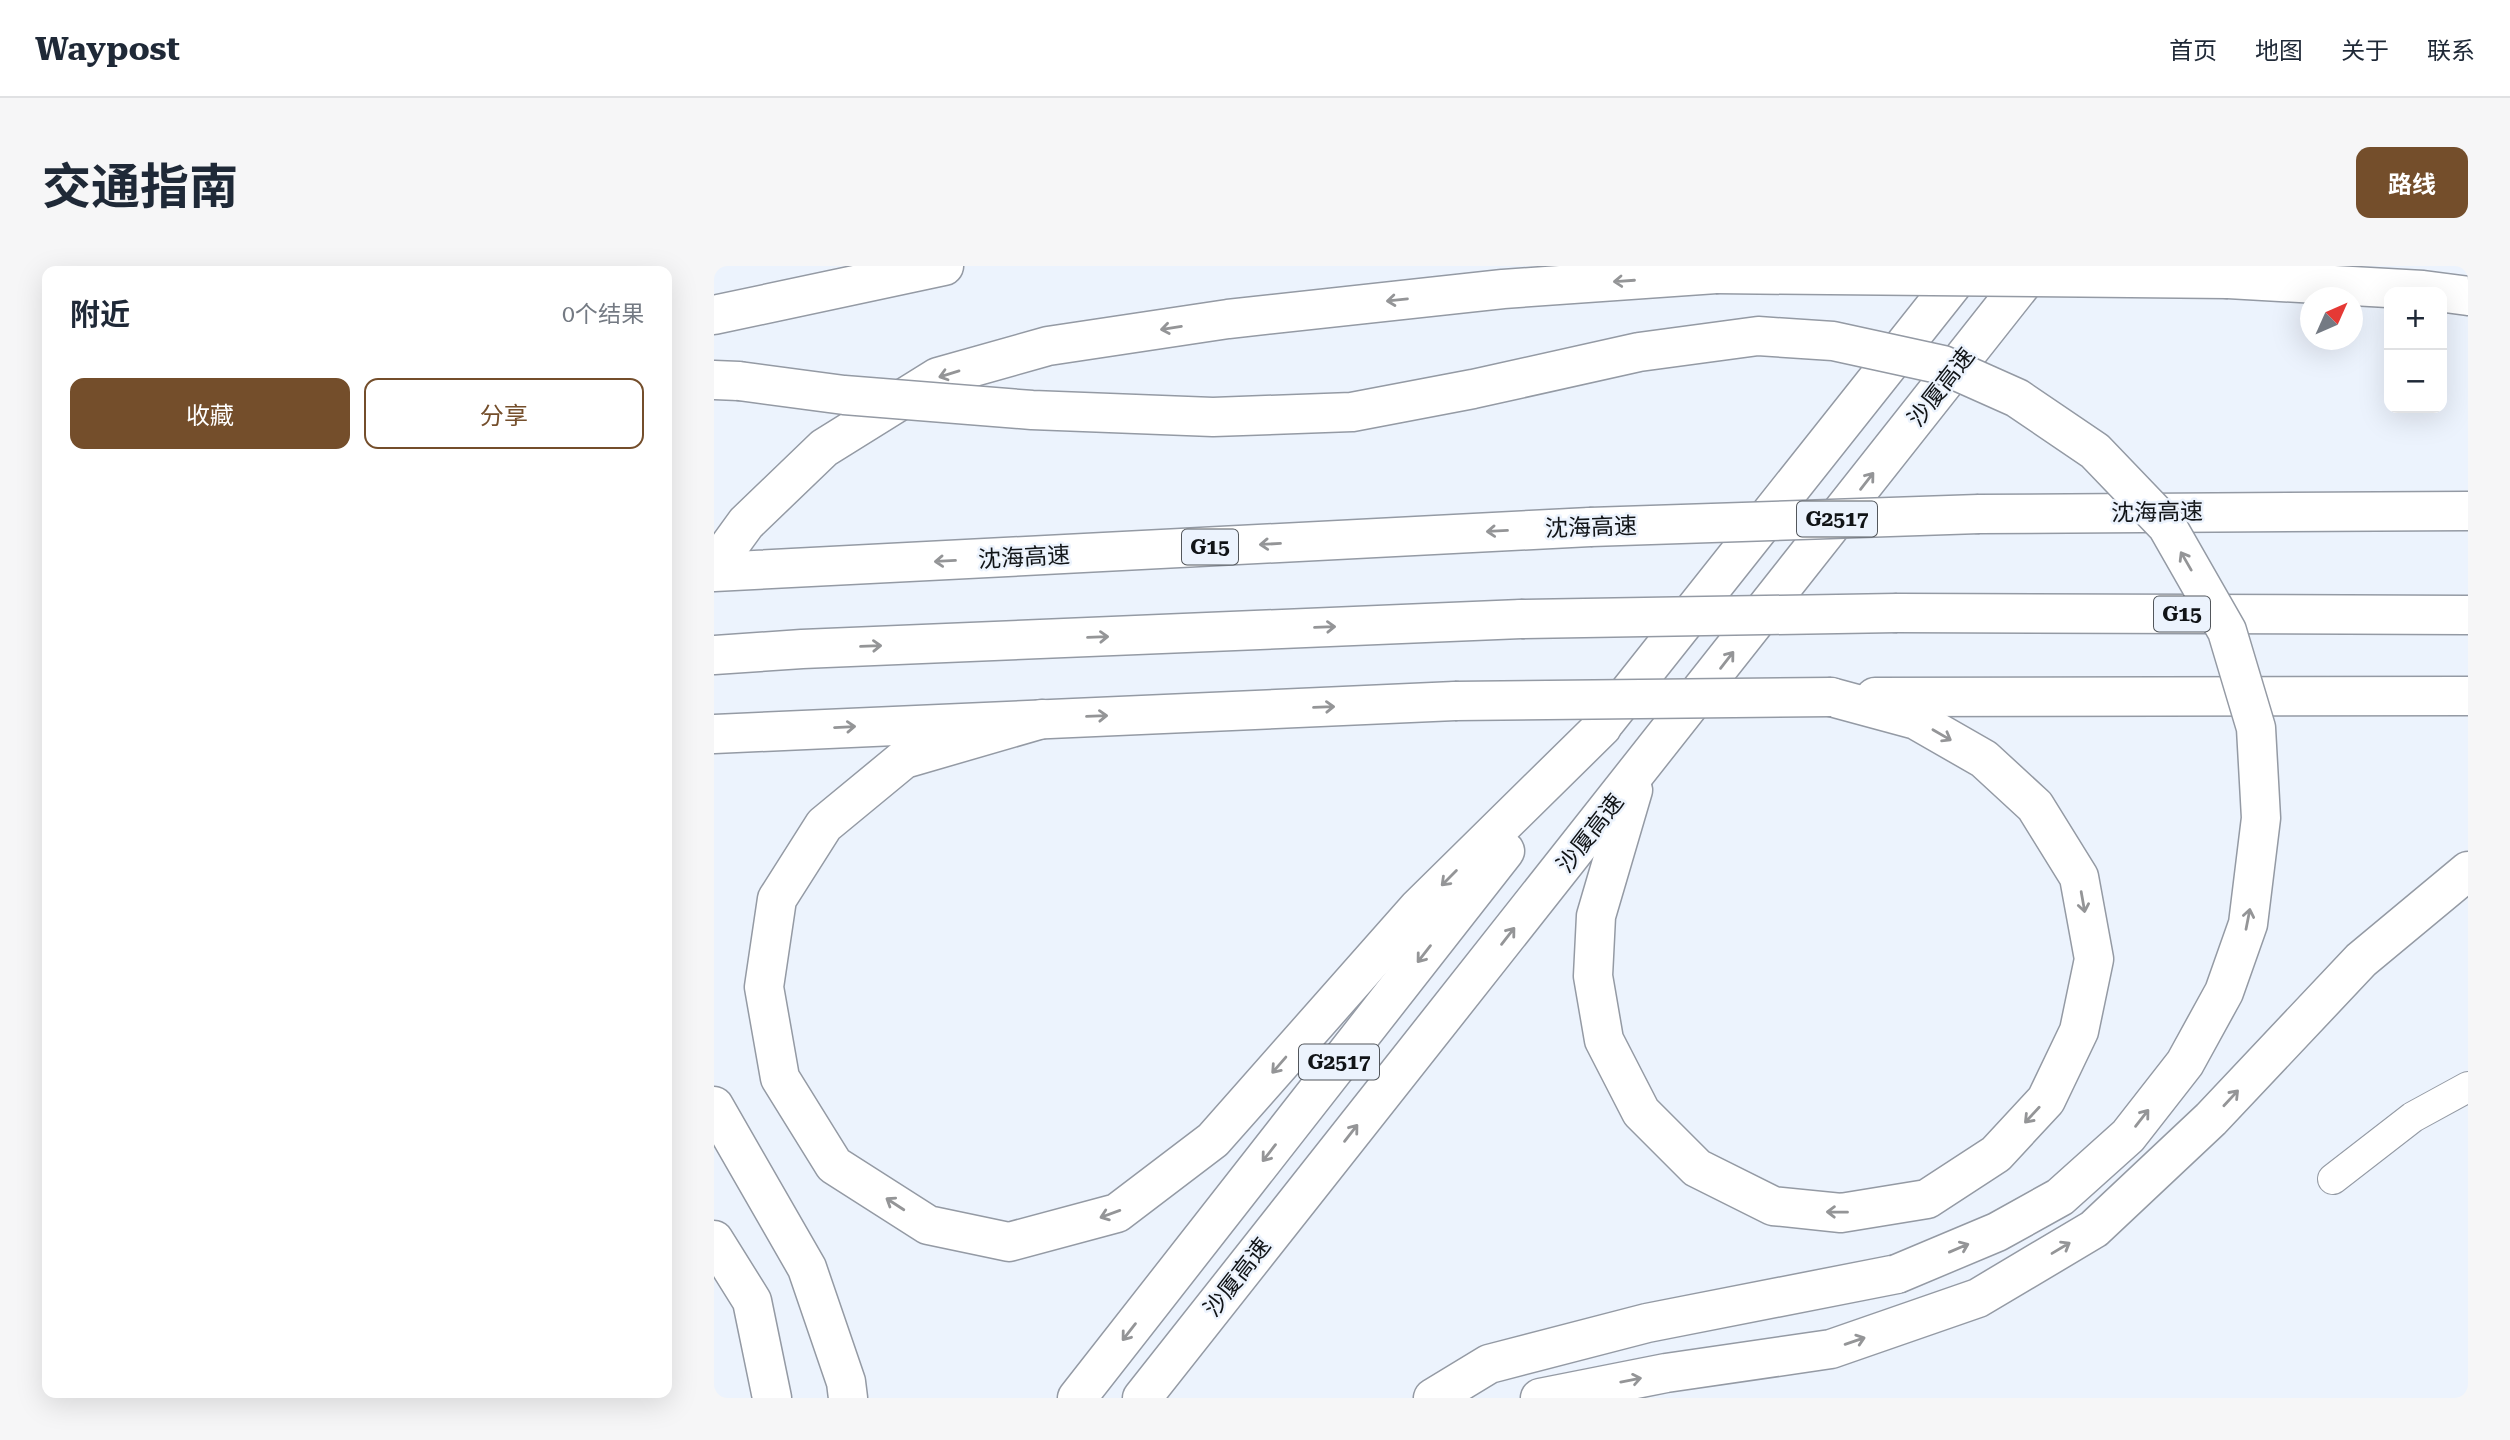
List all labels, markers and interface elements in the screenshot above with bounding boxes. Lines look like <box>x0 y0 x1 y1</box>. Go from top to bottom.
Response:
text: Waypost <box>35 29 180 68</box>
text: 首页 <box>2169 37 2217 65</box>
text: 地图 <box>2255 37 2303 65</box>
text: 关于 <box>2341 37 2389 65</box>
text: 联系 <box>2427 37 2475 65</box>
button: 路线 <box>2356 147 2468 218</box>
text: 交通指南 <box>42 159 238 216</box>
one-way arrow <box>1612 274 1635 287</box>
north arrow <box>2300 287 2363 350</box>
map controls <box>2384 287 2447 413</box>
button: + <box>2384 287 2447 350</box>
one-way arrow <box>1386 294 1409 307</box>
text: 附近 <box>70 297 130 332</box>
text: 0个结果 <box>562 301 644 328</box>
one-way arrow <box>1160 321 1183 334</box>
street label: 沙厦高速 <box>1902 343 1980 432</box>
button: − <box>2384 350 2447 413</box>
one-way arrow <box>938 369 960 382</box>
button: 收藏 <box>70 378 350 449</box>
button: 分享 <box>364 378 644 449</box>
one-way arrow <box>1859 472 1874 491</box>
street label: 沈海高速 <box>2111 498 2203 527</box>
road number: G2517 <box>1797 502 1877 536</box>
street label: 沈海高速 <box>1545 512 1637 543</box>
one-way arrow <box>1486 525 1509 538</box>
road number: G15 <box>1182 530 1238 564</box>
one-way arrow <box>1259 537 1282 550</box>
street label: 沈海高速 <box>977 542 1071 573</box>
one-way arrow <box>2179 551 2193 571</box>
one-way arrow <box>934 555 957 568</box>
road number: G15 <box>2154 596 2210 632</box>
one-way arrow <box>1313 621 1336 634</box>
one-way arrow <box>1086 630 1109 643</box>
one-way arrow <box>859 640 882 653</box>
one-way arrow <box>1719 651 1734 669</box>
one-way arrow <box>1313 700 1336 713</box>
one-way arrow <box>1085 710 1108 723</box>
one-way arrow <box>834 721 857 734</box>
one-way arrow <box>1931 728 1951 742</box>
street label: 沙厦高速 <box>1551 789 1629 878</box>
one-way arrow <box>1440 869 1457 886</box>
one-way arrow <box>2077 890 2091 913</box>
one-way arrow <box>2242 908 2255 931</box>
one-way arrow <box>1501 927 1516 945</box>
one-way arrow <box>1416 945 1432 963</box>
road number: G2517 <box>1299 1044 1379 1080</box>
one-way arrow <box>1271 1056 1288 1073</box>
one-way arrow <box>2223 1090 2240 1107</box>
one-way arrow <box>2024 1106 2041 1123</box>
one-way arrow <box>2135 1109 2150 1127</box>
one-way arrow <box>1344 1125 1359 1143</box>
one-way arrow <box>1261 1143 1276 1162</box>
one-way arrow <box>885 1196 905 1210</box>
one-way arrow <box>1826 1205 1849 1219</box>
one-way arrow <box>1100 1208 1121 1221</box>
street label: 沙厦高速 <box>1198 1233 1276 1322</box>
one-way arrow <box>1948 1241 1970 1254</box>
one-way arrow <box>2051 1241 2071 1255</box>
one-way arrow <box>1121 1322 1136 1341</box>
one-way arrow <box>1843 1334 1865 1346</box>
one-way arrow <box>1619 1373 1642 1387</box>

